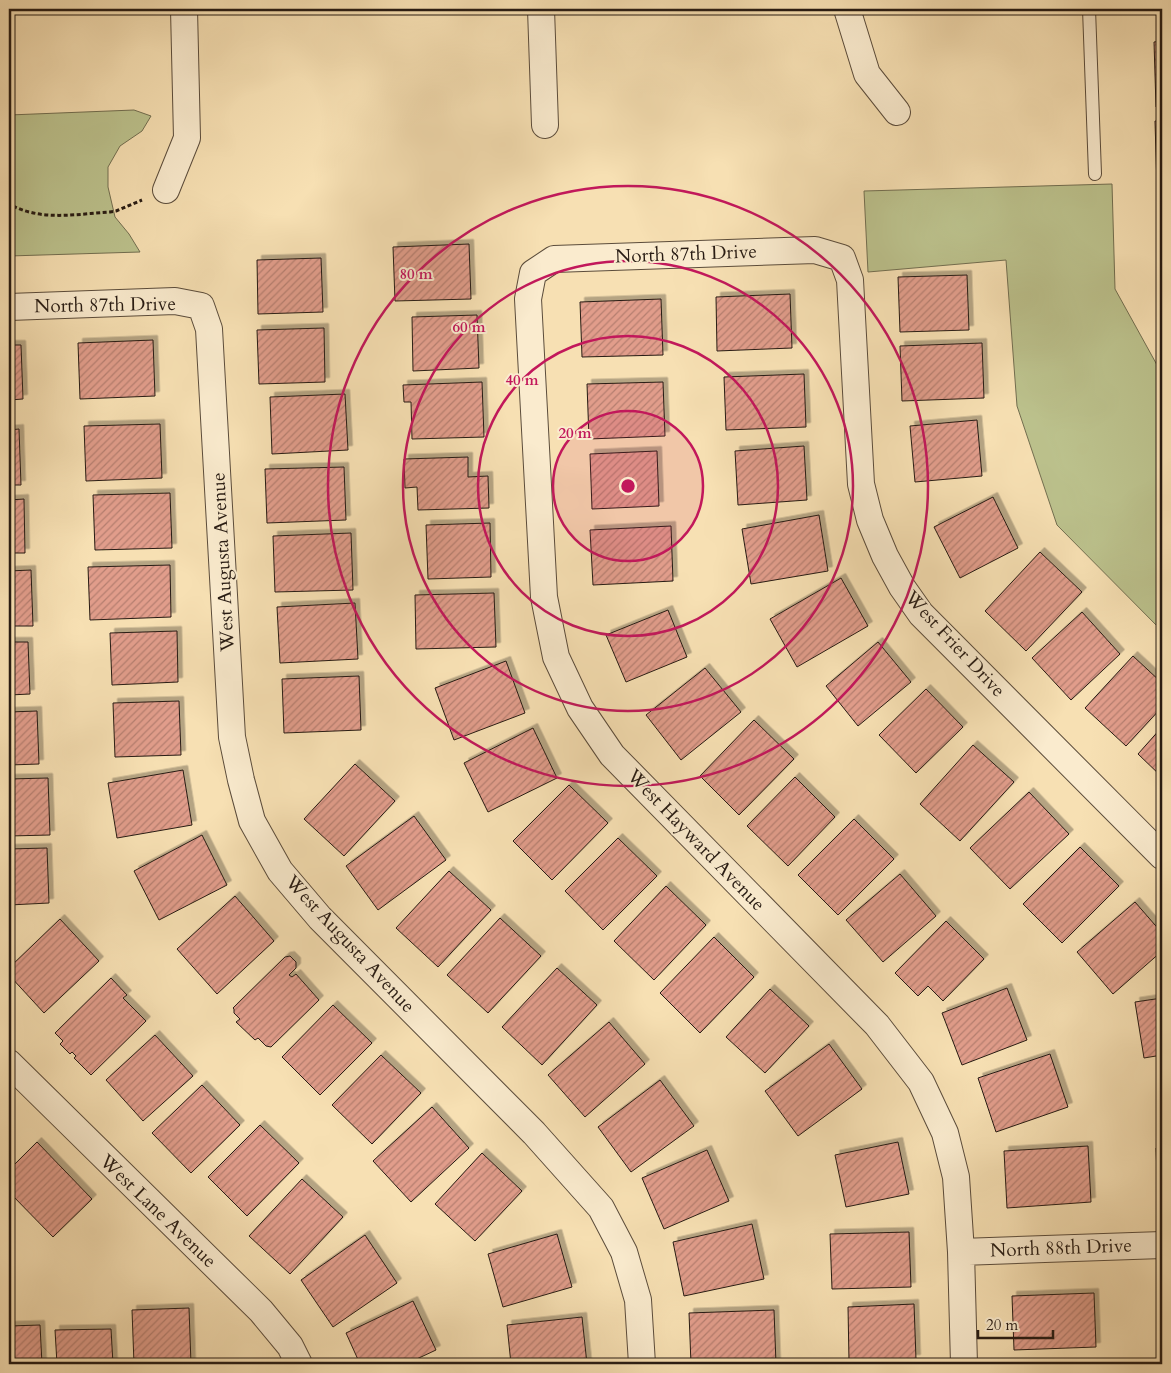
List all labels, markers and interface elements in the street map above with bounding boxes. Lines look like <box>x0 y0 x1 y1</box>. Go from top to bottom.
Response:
street label: North 87th Drive <box>615 239 757 269</box>
text: 80 m <box>399 264 433 284</box>
street label: North 87th Drive <box>34 291 176 319</box>
text: 60 m <box>452 317 486 337</box>
text: 40 m <box>505 370 539 390</box>
text: 20 m <box>558 423 592 443</box>
street label: West Augusta Avenue <box>205 472 241 653</box>
centre of rings <box>619 477 637 495</box>
street label: West Frier Drive <box>898 584 1011 703</box>
street label: West Hayward Avenue <box>621 762 771 917</box>
street label: West Augusta Avenue <box>279 869 421 1018</box>
street label: West Lane Avenue <box>93 1148 222 1273</box>
street label: North 88th Drive <box>990 1233 1132 1263</box>
scale bar <box>978 1308 1054 1340</box>
text: 20 m <box>986 1315 1018 1335</box>

